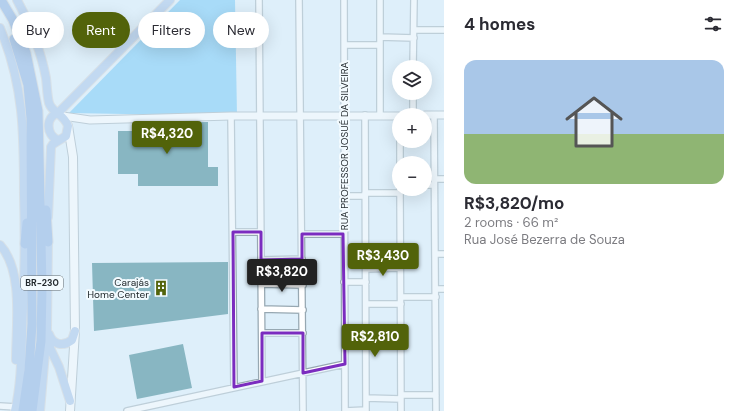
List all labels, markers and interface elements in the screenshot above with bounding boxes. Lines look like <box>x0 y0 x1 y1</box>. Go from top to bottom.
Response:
chip: Buy <box>12 12 64 48</box>
chip: Rent <box>72 12 130 48</box>
chip: Filters <box>138 12 205 48</box>
chip: New <box>213 12 269 48</box>
text: 4 homes <box>464 13 535 35</box>
icon: filters <box>702 13 724 35</box>
map controls <box>392 60 432 196</box>
button: layers <box>392 60 432 100</box>
street label: RUA PROFESSOR JOSUÉ DA SILVEIRA <box>338 61 351 230</box>
icon: home <box>558 86 630 158</box>
button: + <box>392 108 432 148</box>
pin: R$4,320 <box>130 121 204 155</box>
text: R$4,320 <box>141 125 193 142</box>
button: − <box>392 156 432 196</box>
text: R$3,820/mo <box>464 192 564 214</box>
text: 2 rooms · 66 m² <box>464 214 558 231</box>
text: Rua José Bezerra de Souza <box>464 231 625 248</box>
pin: R$3,430 <box>346 243 420 277</box>
text: R$3,430 <box>357 247 409 264</box>
pin: R$3,820 <box>245 259 319 293</box>
text: R$3,820 <box>256 263 308 280</box>
road number: BR-230 <box>21 276 63 290</box>
place label: Carajás Home Center <box>87 276 149 301</box>
building icon: Carajás Home Center <box>152 279 170 297</box>
pin: R$2,810 <box>338 324 412 358</box>
text: R$2,810 <box>351 328 399 345</box>

